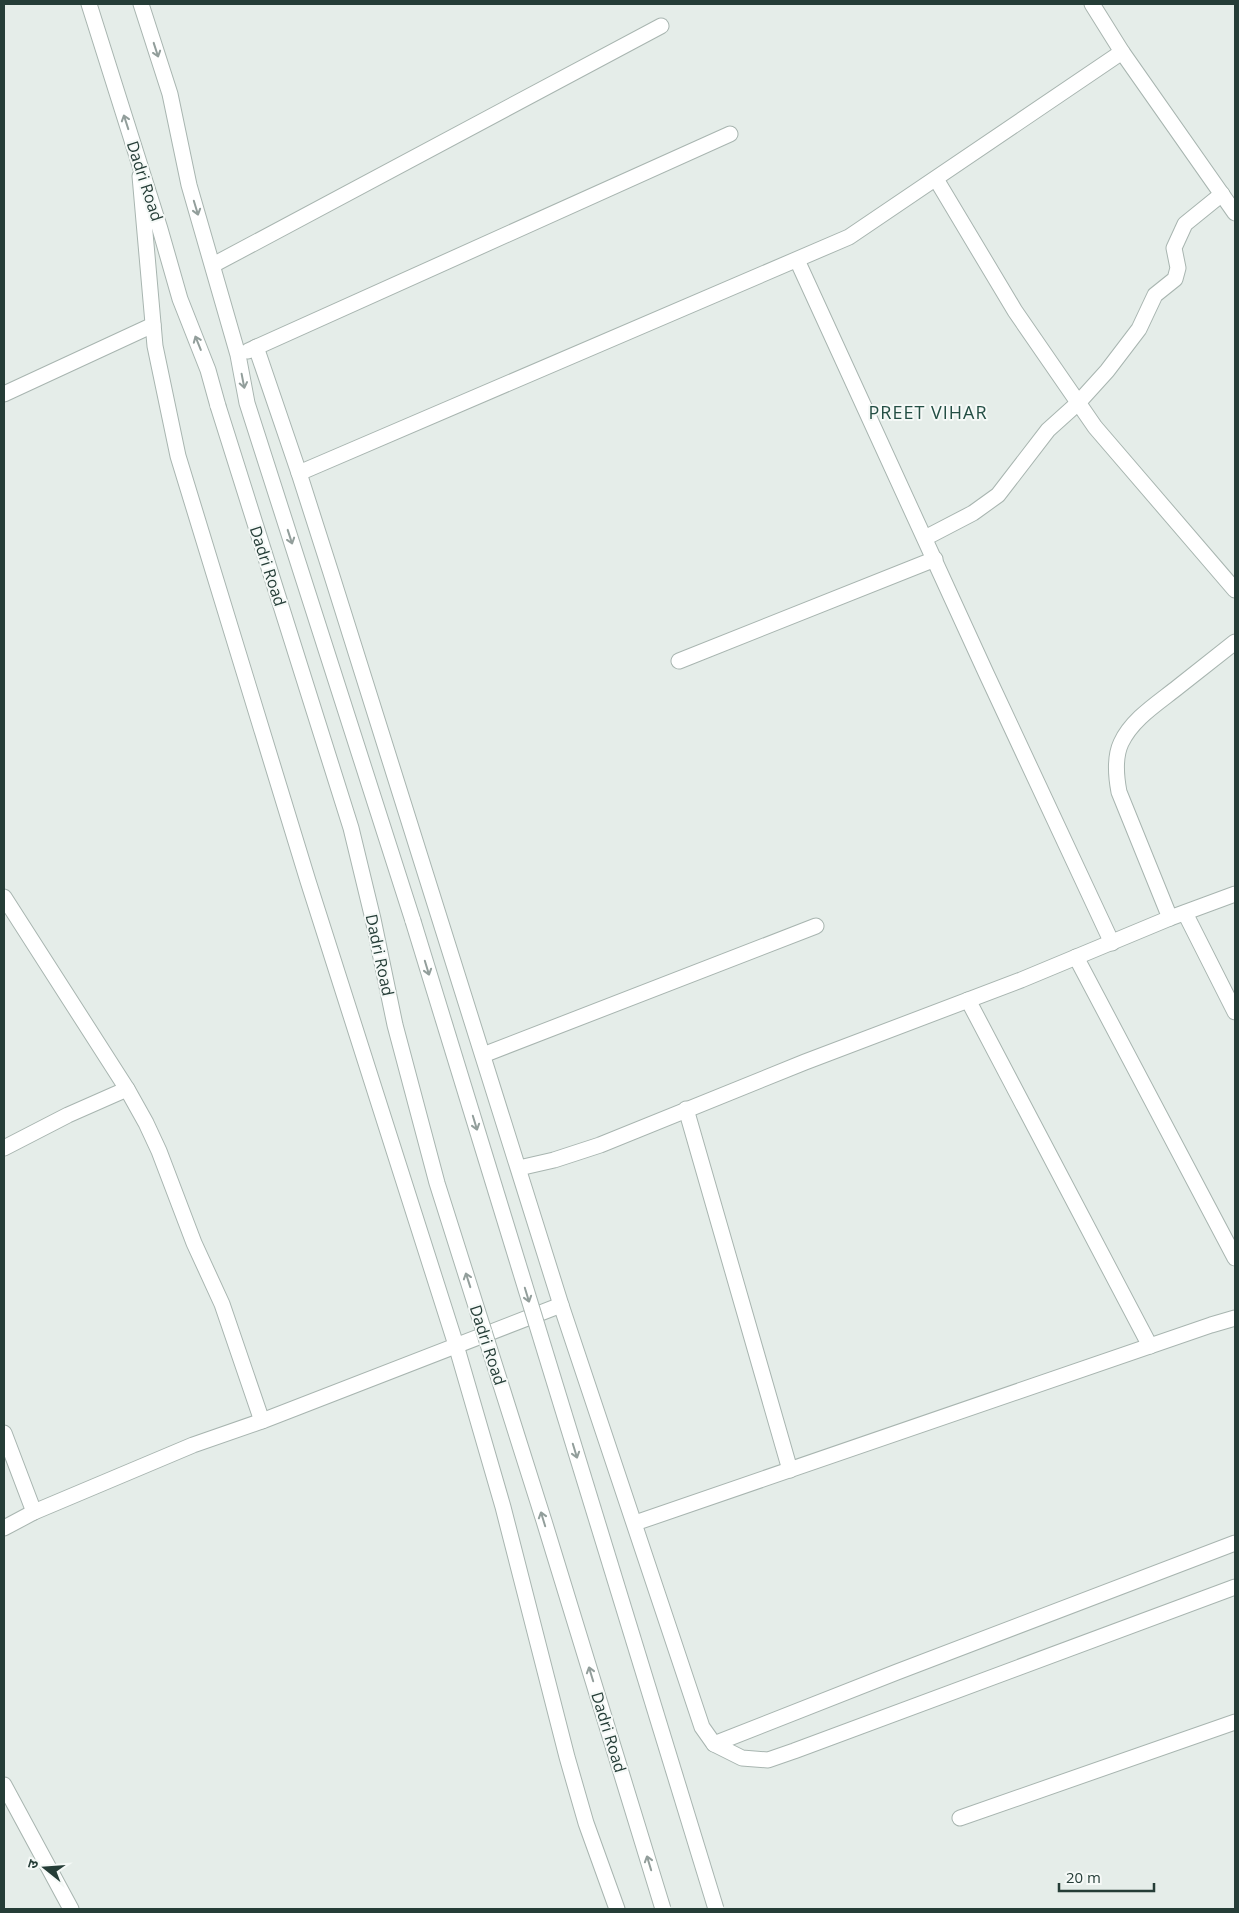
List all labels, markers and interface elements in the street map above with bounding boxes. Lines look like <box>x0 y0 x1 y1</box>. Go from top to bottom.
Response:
one-way arrow <box>152 42 161 58</box>
one-way arrow <box>121 114 131 130</box>
street label: Dadri Road <box>122 138 168 224</box>
one-way arrow <box>191 199 201 215</box>
one-way arrow <box>192 336 202 351</box>
one-way arrow <box>238 373 248 389</box>
district label: PREET VIHAR <box>868 400 988 424</box>
street label: Dadri Road <box>245 523 291 609</box>
one-way arrow <box>285 528 295 544</box>
street label: Dadri Road <box>361 912 399 998</box>
one-way arrow <box>423 960 433 976</box>
one-way arrow <box>470 1115 480 1131</box>
one-way arrow <box>462 1273 472 1289</box>
one-way arrow <box>523 1287 533 1303</box>
street label: Dadri Road <box>465 1302 511 1388</box>
one-way arrow <box>571 1442 581 1458</box>
one-way arrow <box>538 1511 548 1527</box>
one-way arrow <box>585 1666 595 1682</box>
street label: Dadri Road <box>586 1689 632 1775</box>
north arrow <box>20 1843 70 1893</box>
one-way arrow <box>643 1855 653 1871</box>
text: उ <box>22 1857 43 1871</box>
scale bar <box>1059 1860 1154 1892</box>
text: 20 m <box>1066 1867 1101 1887</box>

